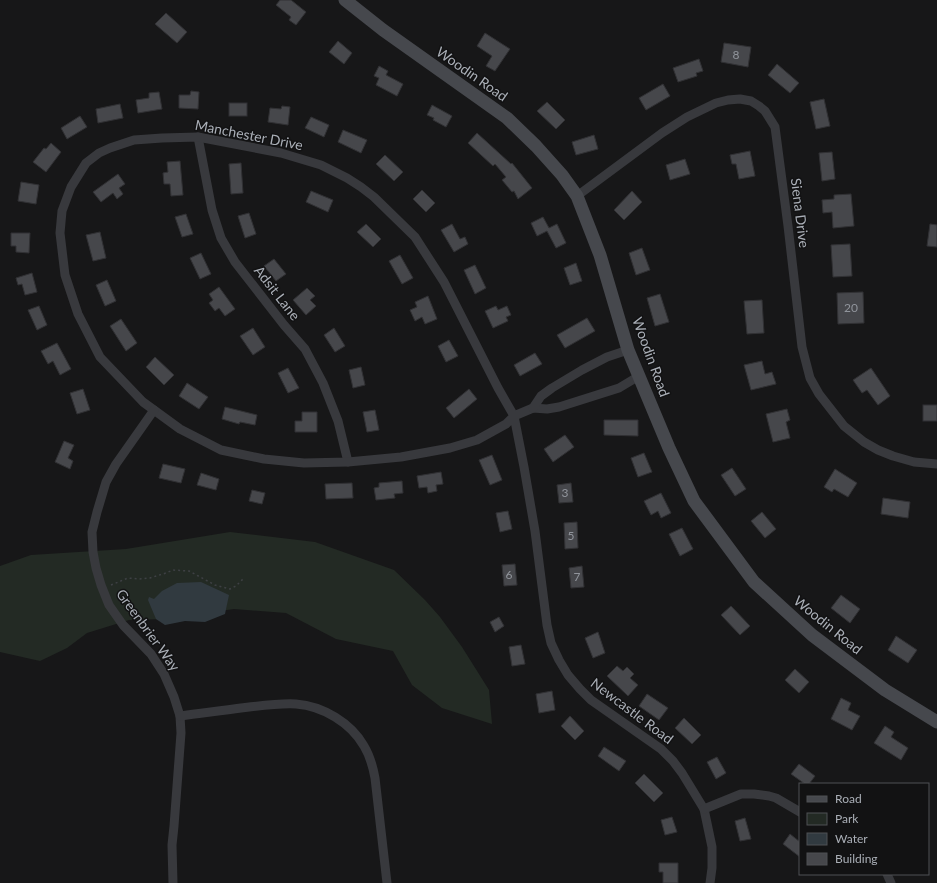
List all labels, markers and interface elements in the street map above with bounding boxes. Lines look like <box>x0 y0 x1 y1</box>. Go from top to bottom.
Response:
street label: Woodin Road <box>433 43 511 104</box>
house number: 8 <box>733 47 740 62</box>
street label: Manchester Drive <box>194 116 305 153</box>
street label: Siena Drive <box>788 177 813 249</box>
street label: Adsit Lane <box>251 262 304 323</box>
house number: 20 <box>844 300 858 315</box>
street label: Woodin Road <box>629 315 674 399</box>
house number: 3 <box>562 485 569 500</box>
house number: 5 <box>568 528 575 543</box>
house number: 6 <box>506 567 513 582</box>
house number: 7 <box>574 569 581 584</box>
street label: Greenbrier Way <box>113 585 184 675</box>
street label: Woodin Road <box>791 592 866 657</box>
street label: Newcastle Road <box>588 674 677 747</box>
legend <box>799 783 929 875</box>
text: Road <box>835 791 862 806</box>
text: Park <box>835 811 859 826</box>
text: Water <box>835 831 868 846</box>
text: Building <box>835 851 878 866</box>

